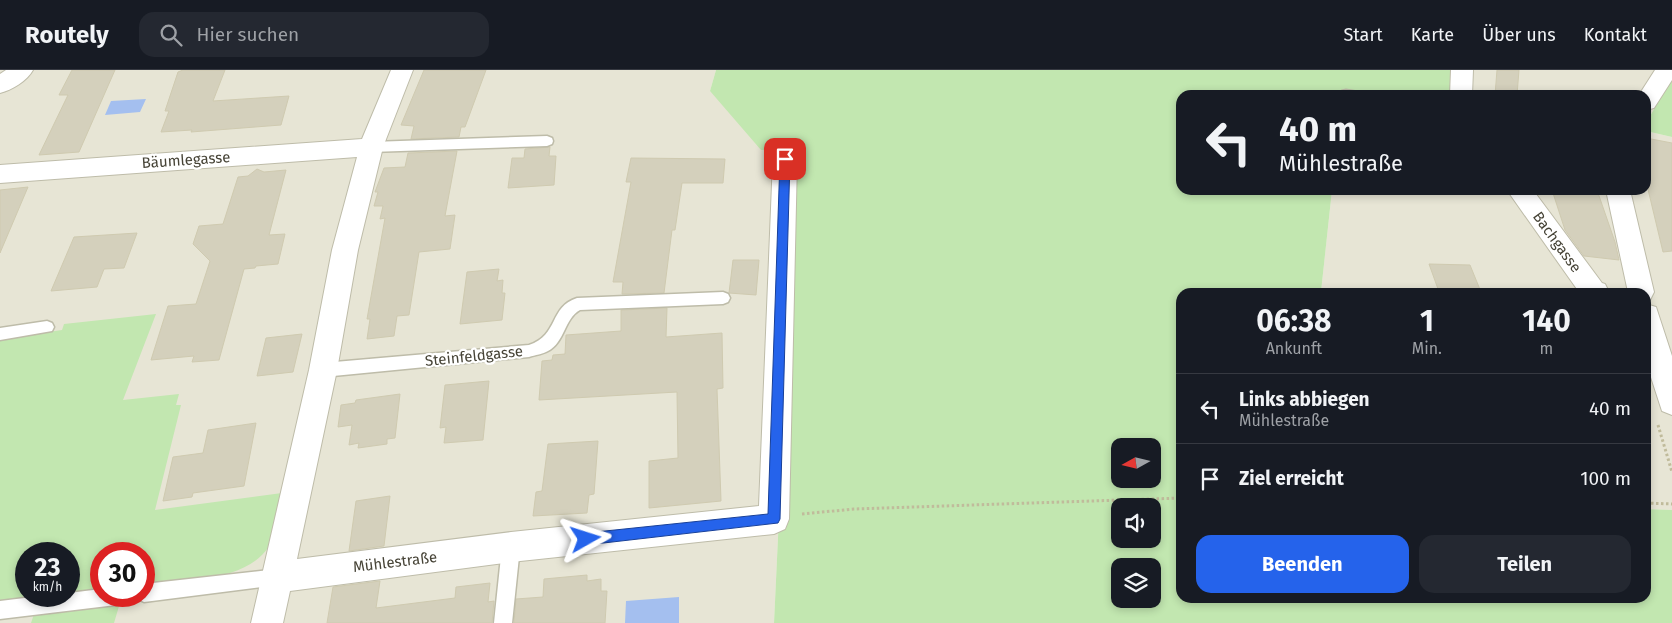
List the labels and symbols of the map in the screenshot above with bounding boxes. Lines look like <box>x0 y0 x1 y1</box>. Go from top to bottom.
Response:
pin <box>764 138 806 180</box>
street label: Bäumlegasse <box>141 148 231 172</box>
street label: Bachgasse <box>1529 208 1585 276</box>
street label: Steinfeldgasse <box>424 342 524 370</box>
north arrow <box>1111 438 1161 488</box>
position arrow <box>559 512 611 564</box>
speed limit sign: 30 <box>90 542 155 607</box>
street label: Mühlestraße <box>352 548 438 576</box>

